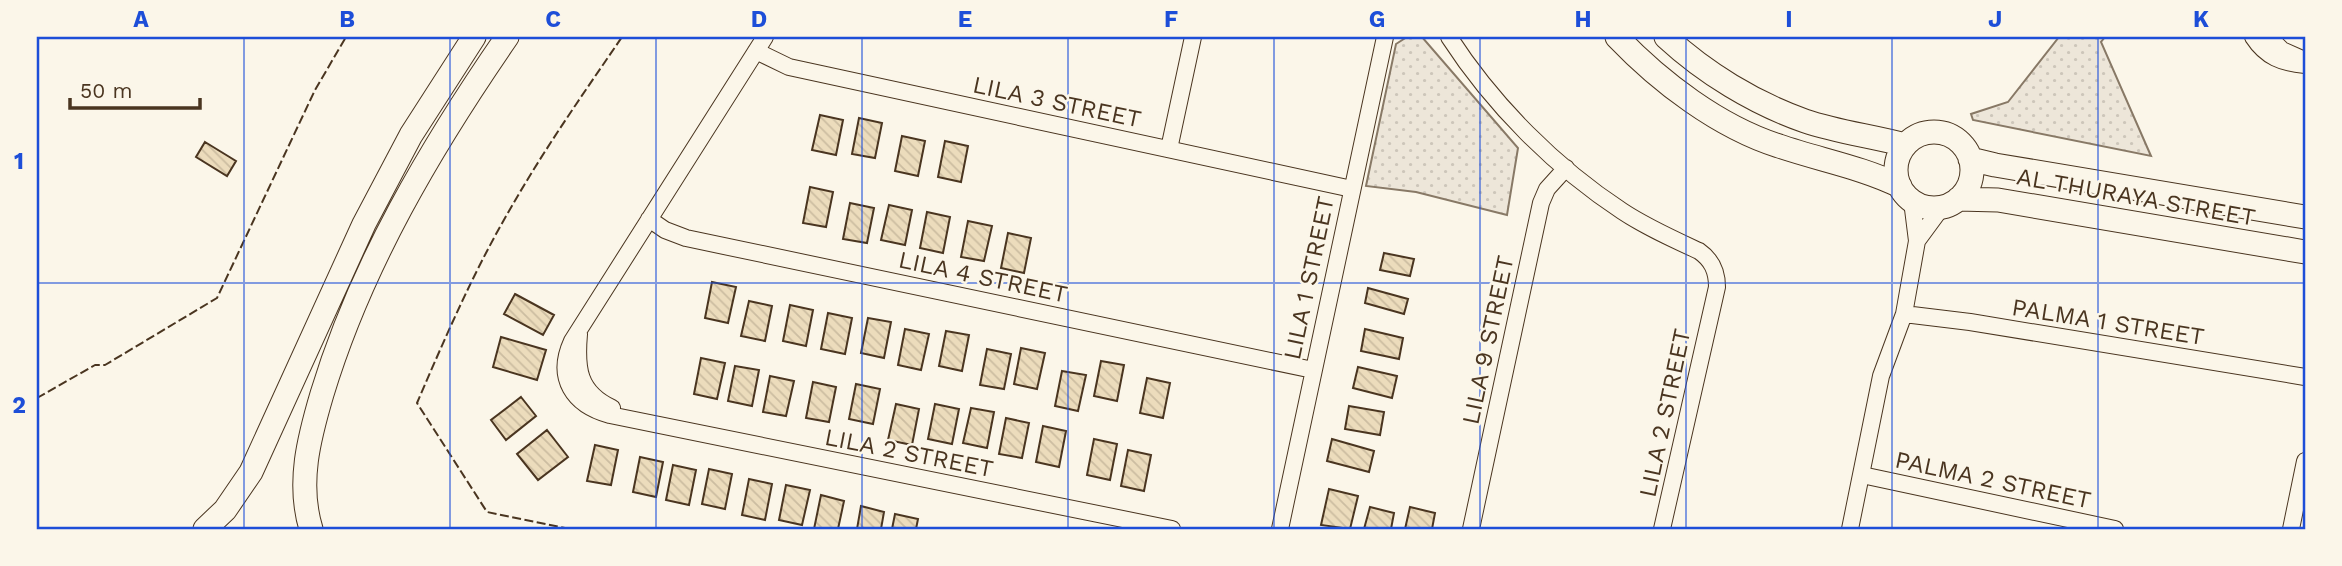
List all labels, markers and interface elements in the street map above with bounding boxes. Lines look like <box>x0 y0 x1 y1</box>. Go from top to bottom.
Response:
text: A <box>133 6 149 33</box>
text: B <box>339 6 355 33</box>
text: C <box>545 6 561 33</box>
text: D <box>751 6 767 33</box>
text: E <box>958 6 972 33</box>
text: F <box>1164 6 1178 33</box>
text: G <box>1369 6 1385 33</box>
text: H <box>1574 6 1592 33</box>
text: I <box>1785 6 1793 33</box>
text: J <box>1988 6 2002 33</box>
text: K <box>2193 6 2209 33</box>
scale bar <box>70 66 200 110</box>
street label: LILA 3 STREET <box>970 70 1144 134</box>
text: 50 m <box>80 78 132 103</box>
text: 1 <box>14 148 24 175</box>
street label: AL THURAYA STREET <box>2014 162 2258 232</box>
street label: LILA 1 STREET <box>1278 194 1340 362</box>
street label: LILA 4 STREET <box>896 245 1070 309</box>
street label: LILA 9 STREET <box>1456 253 1520 427</box>
street label: PALMA 1 STREET <box>2010 293 2206 351</box>
street label: LILA 2 STREET <box>1633 326 1697 500</box>
text: 2 <box>12 392 26 419</box>
street label: LILA 2 STREET <box>822 423 996 483</box>
street label: PALMA 2 STREET <box>1892 446 2094 514</box>

